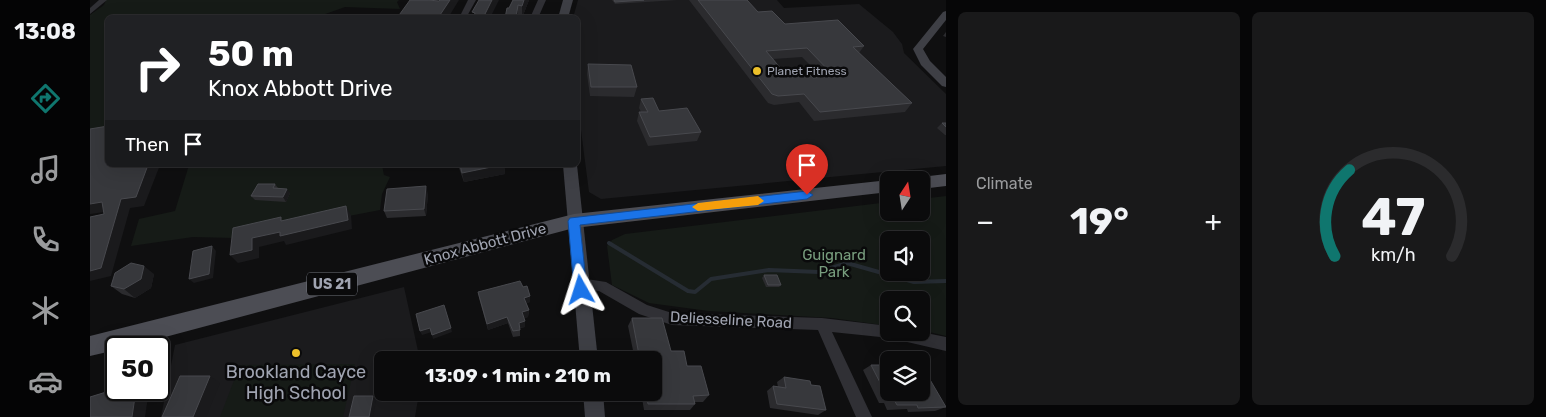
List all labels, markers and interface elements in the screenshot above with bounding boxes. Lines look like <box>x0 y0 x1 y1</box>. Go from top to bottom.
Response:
text: 13:08 <box>14 18 76 45</box>
text: 50 m <box>208 33 294 75</box>
icon: right <box>125 35 190 100</box>
place label: Planet Fitness <box>767 64 847 78</box>
marker: Planet Fitness <box>751 65 763 77</box>
text: Knox Abbott Drive <box>208 75 393 102</box>
icon: directions <box>28 81 63 116</box>
icon: arrive <box>179 130 207 158</box>
text: Then <box>125 133 169 156</box>
pin <box>786 144 828 195</box>
icon: arrive <box>793 151 821 179</box>
icon: music <box>28 152 63 187</box>
north arrow <box>880 171 930 221</box>
map controls <box>880 171 930 401</box>
text: Climate <box>976 174 1033 193</box>
text: 47 <box>1361 186 1425 248</box>
text: 19° <box>1070 198 1129 244</box>
text: − <box>976 205 994 238</box>
text: + <box>1205 205 1222 238</box>
street label: Knox Abbott Drive <box>422 219 548 269</box>
icon: phone <box>28 222 63 257</box>
button: sound <box>880 231 930 281</box>
text: km/h <box>1371 244 1415 265</box>
park label: Guignard Park <box>802 246 866 281</box>
position arrow <box>554 263 606 315</box>
road number: US 21 <box>307 272 357 296</box>
button: search <box>880 291 930 341</box>
icon: climate <box>28 293 63 328</box>
street label: Deliesseline Road <box>670 308 792 332</box>
speed limit sign: 50 <box>105 336 170 401</box>
marker: Brookland Cayce High School <box>290 347 302 359</box>
button: layers <box>880 351 930 401</box>
place label: Brookland Cayce High School <box>226 361 366 404</box>
icon: car <box>28 364 63 399</box>
text: 13:09 · 1 min · 210 m <box>425 364 611 387</box>

